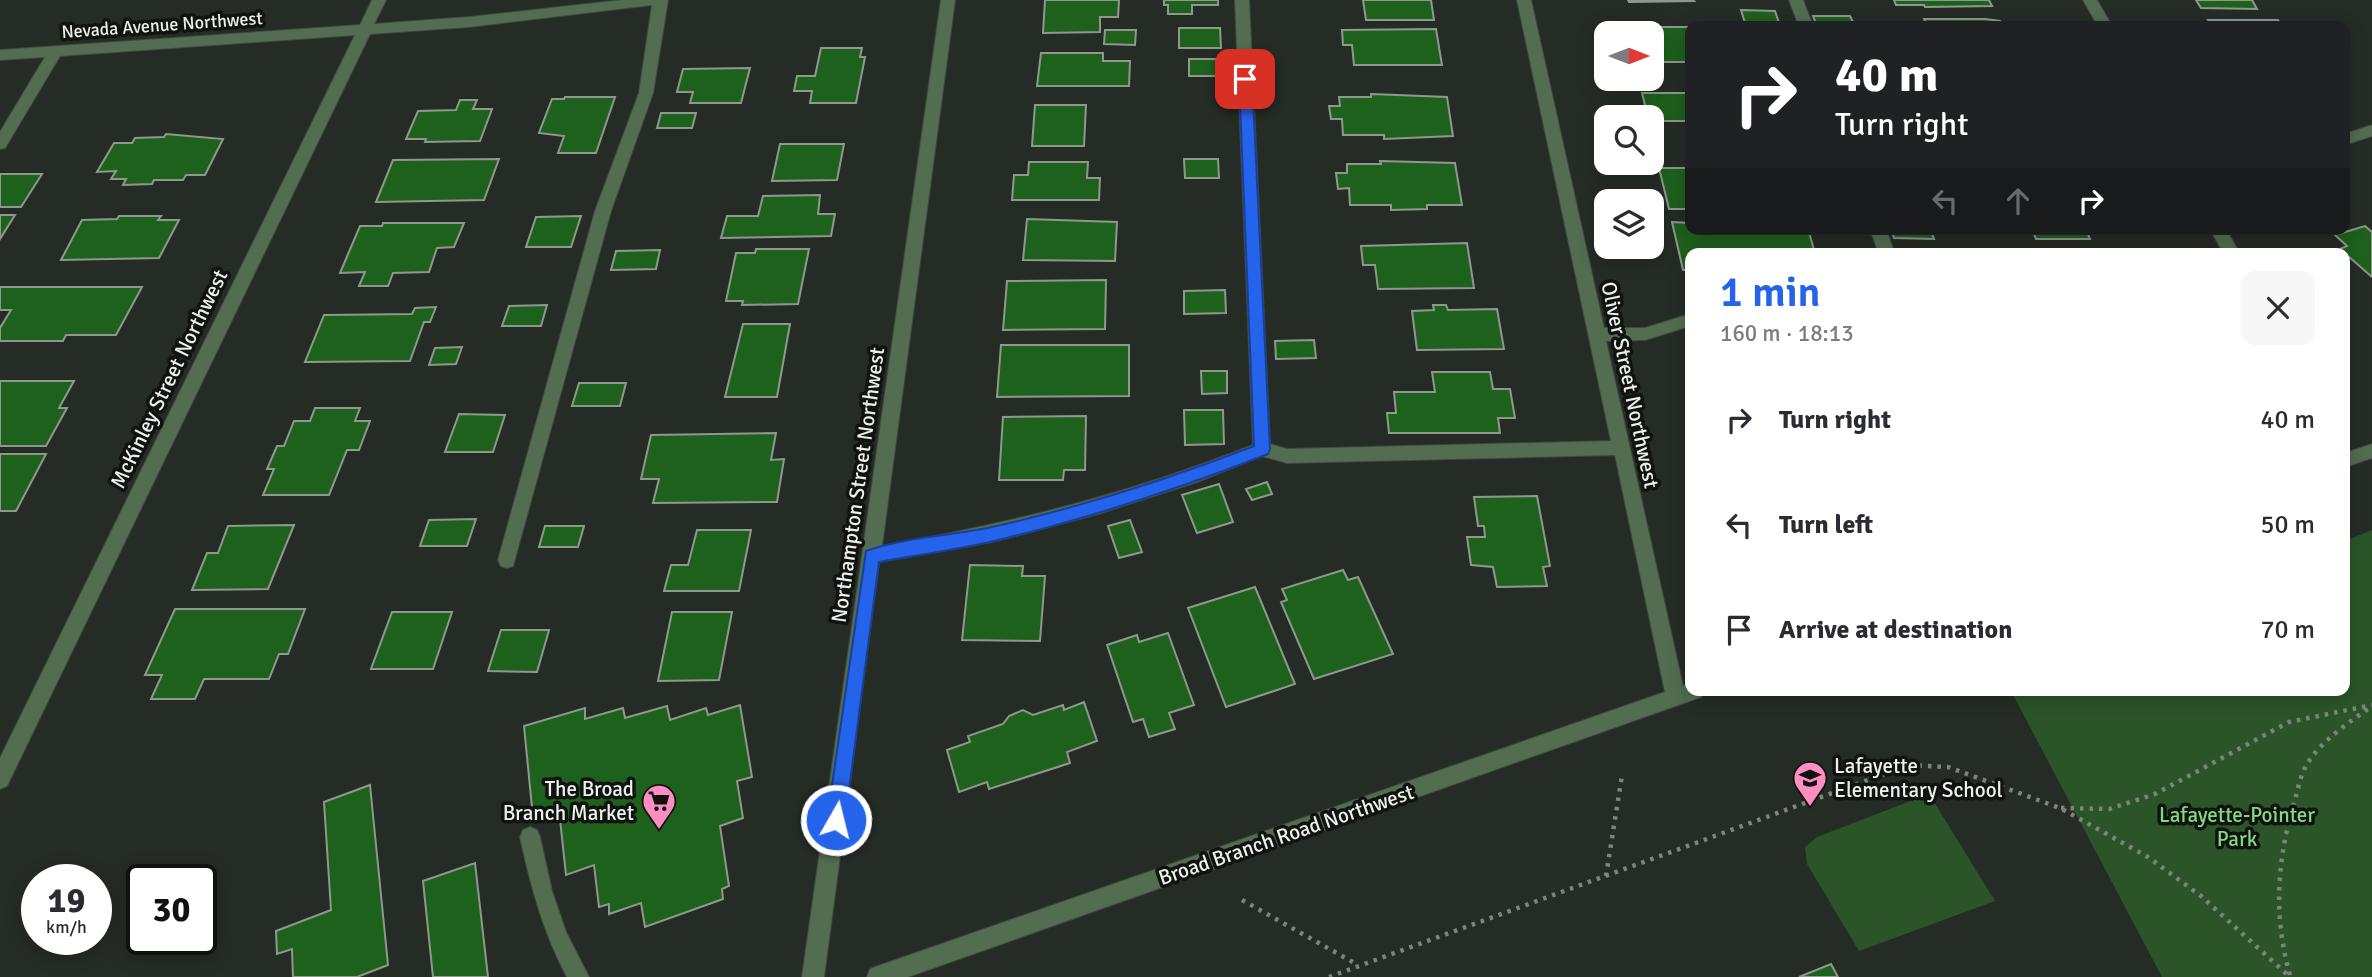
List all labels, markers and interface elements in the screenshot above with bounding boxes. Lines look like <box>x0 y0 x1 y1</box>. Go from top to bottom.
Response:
street label: Nevada Avenue Northwest <box>61 7 263 43</box>
north arrow <box>1594 21 1664 91</box>
map controls <box>1594 21 1664 259</box>
text: 40 m <box>1835 45 1938 105</box>
pin <box>1215 49 1275 109</box>
icon: right <box>1720 49 1811 140</box>
icon: arrive <box>1226 60 1264 98</box>
button: search <box>1594 105 1664 175</box>
text: Turn right <box>1835 105 1968 144</box>
icon: left <box>1926 182 1964 220</box>
icon: ahead <box>1999 182 2037 220</box>
icon: right <box>2072 182 2110 220</box>
button: layers <box>1594 189 1664 259</box>
street label: McKinley Street Northwest <box>105 265 233 493</box>
text: 1 min <box>1720 267 1821 318</box>
button: close <box>2241 271 2315 345</box>
street label: Oliver Street Northwest <box>1595 279 1665 491</box>
text: 160 m · 18:13 <box>1720 319 1854 348</box>
street label: Northampton Street Northwest <box>826 346 890 624</box>
icon: right <box>1720 401 1758 439</box>
text: Turn right <box>1779 404 1891 436</box>
text: 40 m <box>2260 404 2315 436</box>
icon: left <box>1720 506 1758 544</box>
text: Turn left <box>1779 509 1873 541</box>
text: 50 m <box>2260 509 2315 541</box>
icon: arrive <box>1720 611 1758 649</box>
text: Arrive at destination <box>1779 614 2012 646</box>
text: 70 m <box>2260 614 2315 646</box>
place label: Lafayette Elementary School <box>1834 753 2003 803</box>
school or university icon: Lafayette Elementary School <box>1791 759 1829 808</box>
place label: The Broad Branch Market <box>503 776 634 826</box>
street label: Broad Branch Road Northwest <box>1155 779 1417 891</box>
supermarket icon: The Broad Branch Market <box>640 782 678 831</box>
position arrow <box>799 783 873 857</box>
park label: Lafayette-Pointer Park <box>2159 802 2315 852</box>
speed limit sign: 30 <box>126 864 217 955</box>
text: 19 <box>48 879 85 922</box>
text: km/h <box>46 916 87 938</box>

